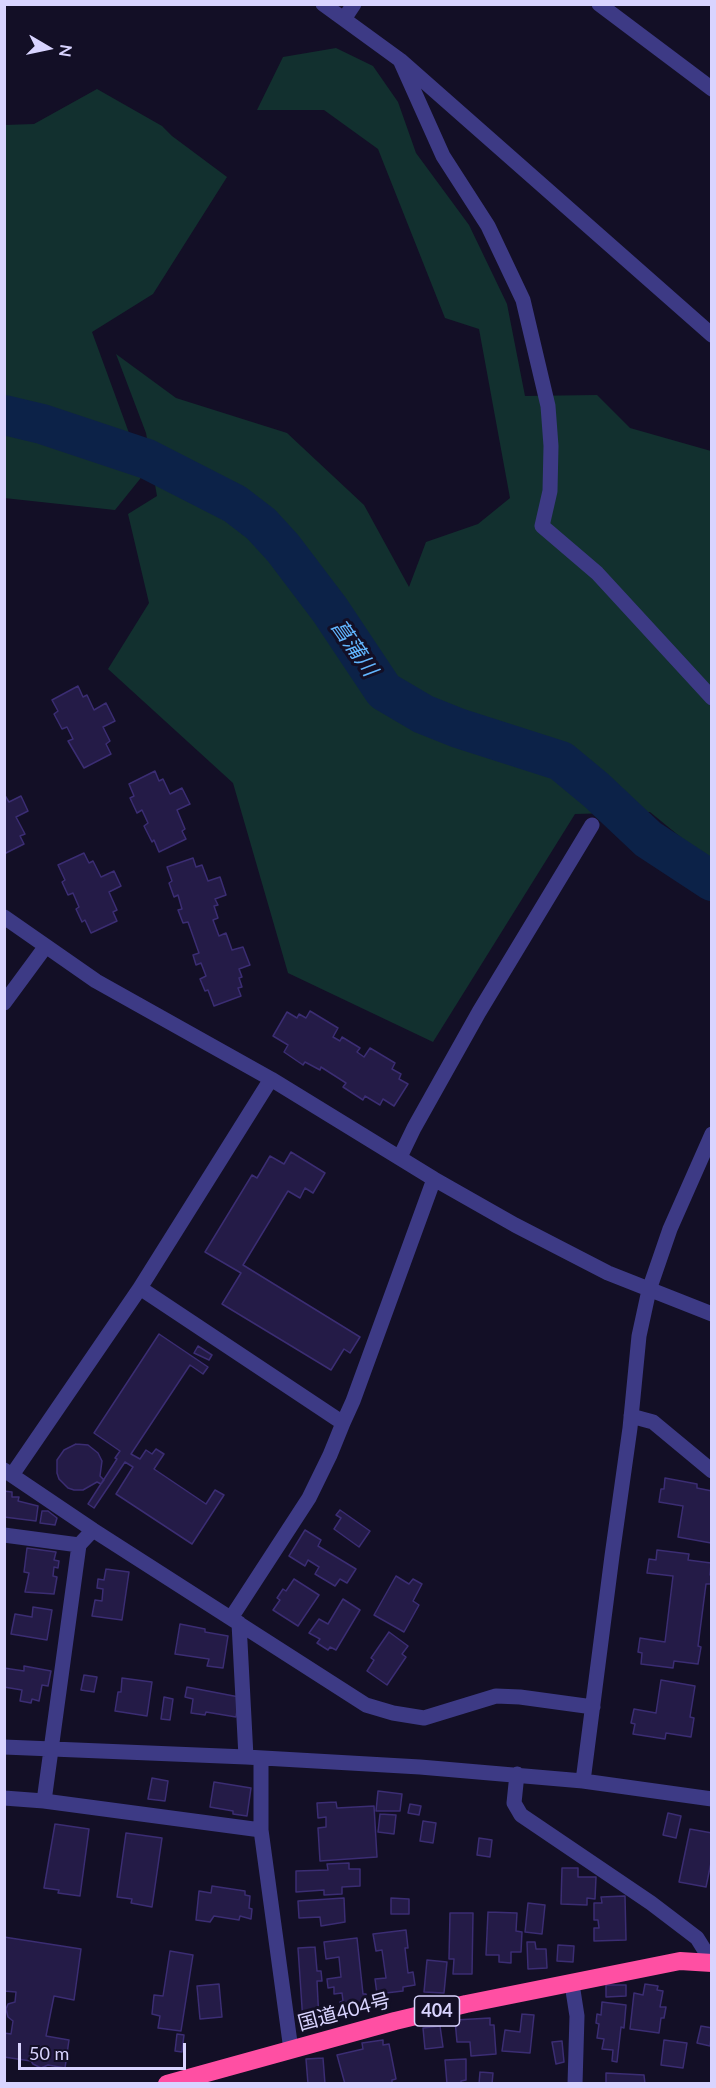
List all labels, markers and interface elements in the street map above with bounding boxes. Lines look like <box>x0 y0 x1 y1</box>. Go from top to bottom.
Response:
north arrow <box>18 18 78 78</box>
text: N <box>56 43 77 58</box>
water label: 菖蒲川 <box>326 615 382 681</box>
street label: 国道404号 <box>295 1988 393 2036</box>
road number: 404 <box>414 1996 460 2026</box>
scale bar <box>21 2031 189 2069</box>
text: 50 m <box>29 2042 69 2064</box>

